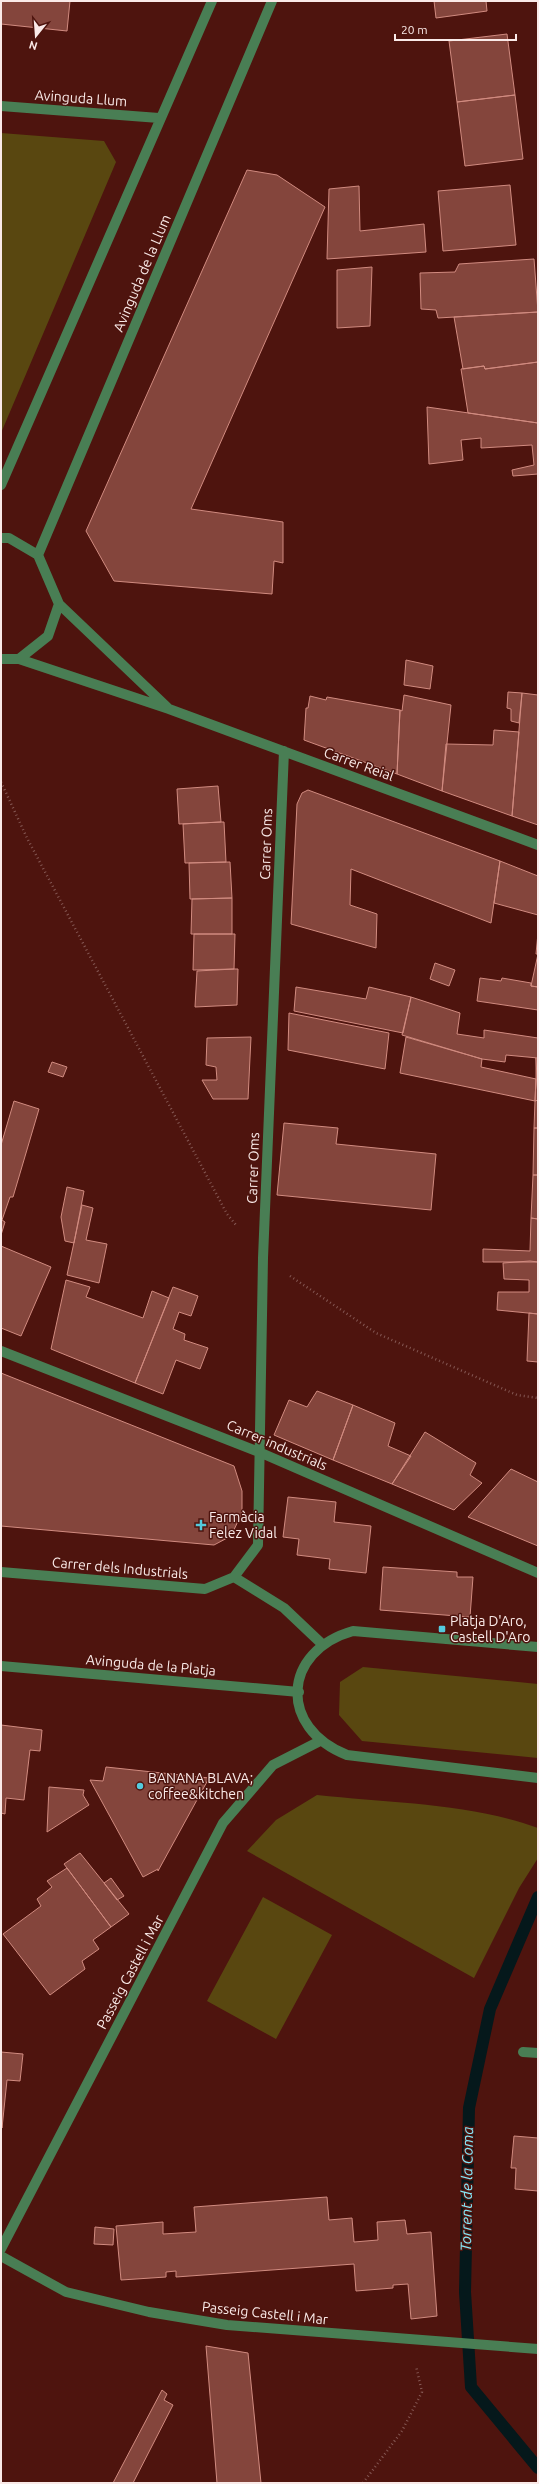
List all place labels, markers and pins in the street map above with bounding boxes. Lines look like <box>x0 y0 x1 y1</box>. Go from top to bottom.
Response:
place label: Farmàcia Felez Vidal <box>209 1509 277 1541</box>
marker: Farmàcia Felez Vidal <box>196 1520 206 1530</box>
place label: Platja D'Aro, Castell D'Aro <box>450 1613 530 1645</box>
marker: Platja D'Aro, Castell D'Aro <box>437 1624 447 1634</box>
place label: BANANA BLAVA; coffee&kitchen <box>148 1770 253 1802</box>
marker: BANANA BLAVA; coffee&kitchen <box>135 1781 145 1791</box>

